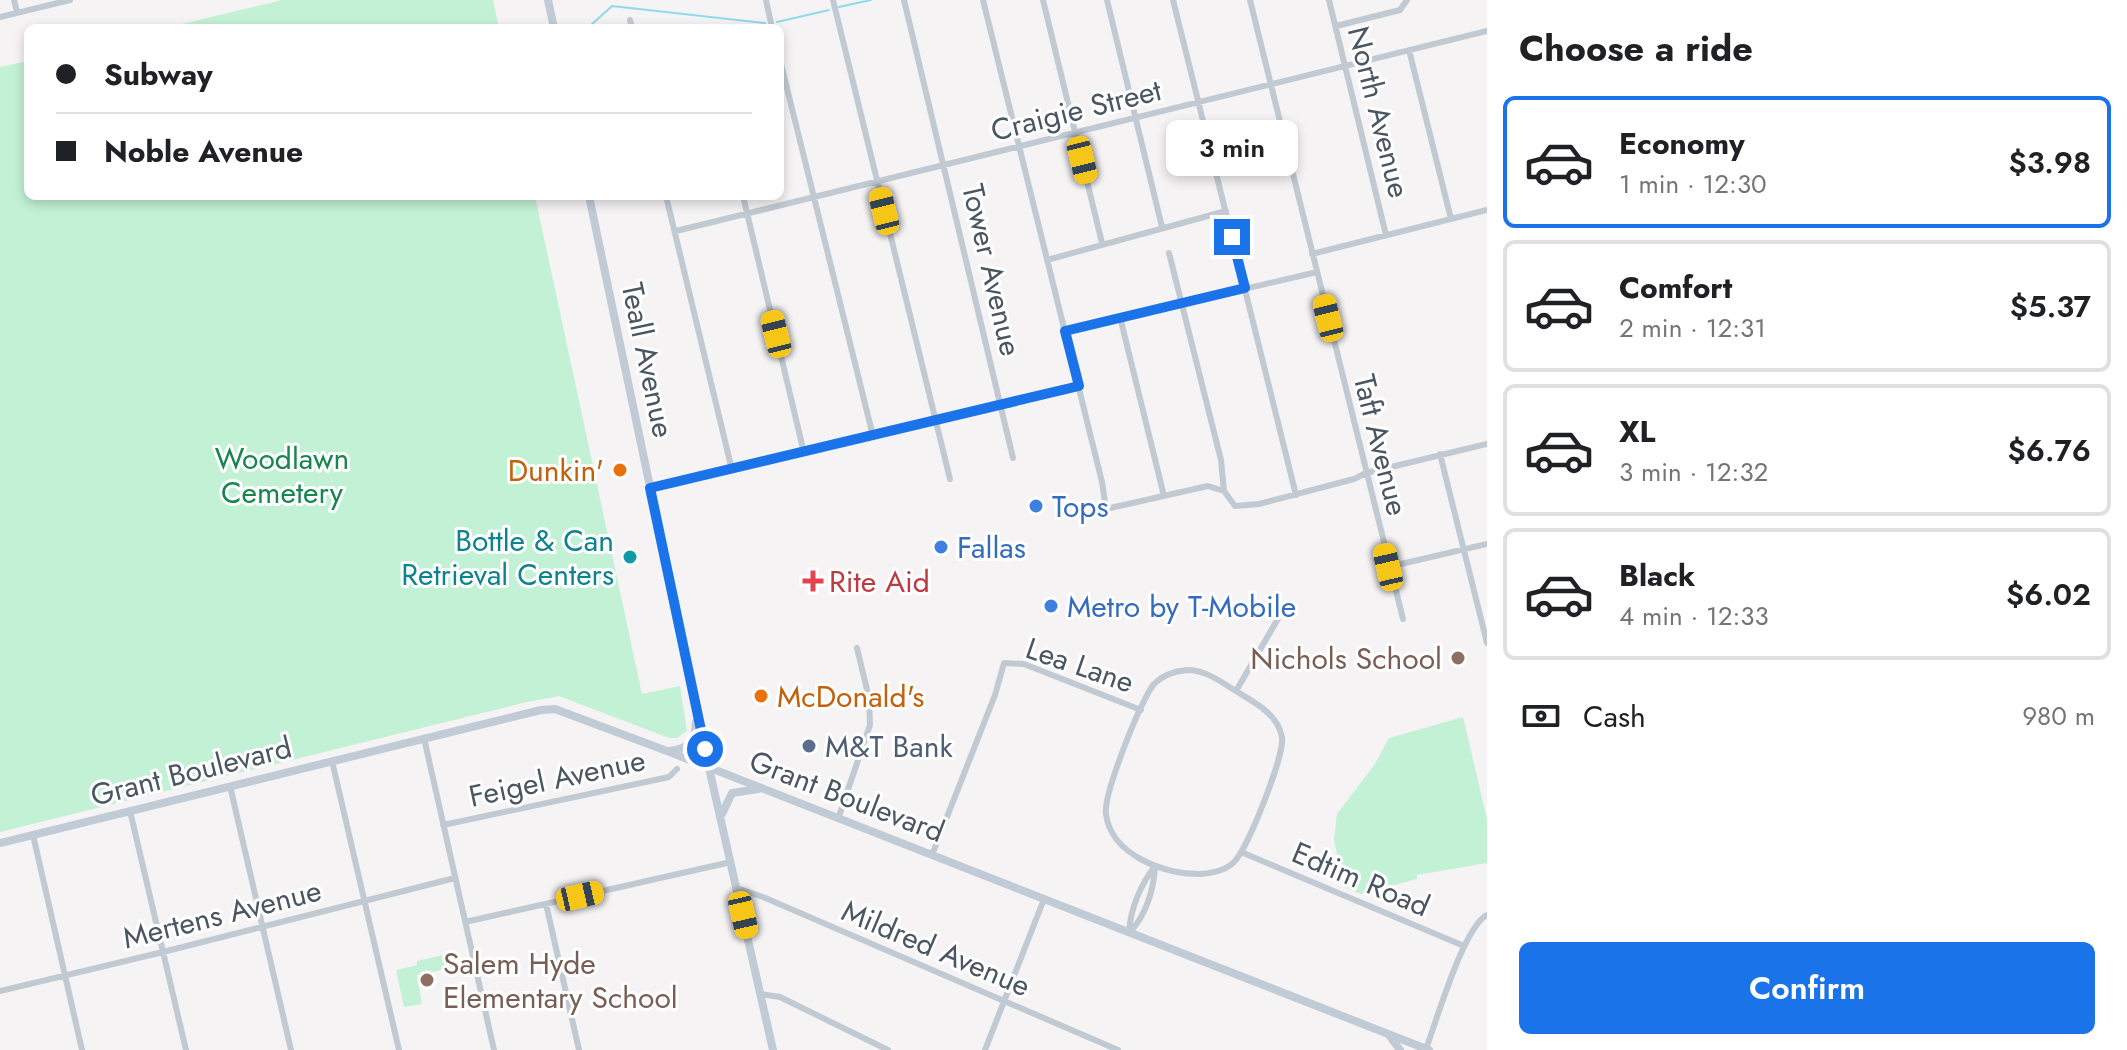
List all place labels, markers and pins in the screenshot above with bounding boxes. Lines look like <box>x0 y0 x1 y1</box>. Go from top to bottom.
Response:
place label: Dunkin' <box>508 449 604 492</box>
marker: Dunkin' <box>611 461 629 479</box>
place label: Tops <box>1052 485 1109 528</box>
marker: Tops <box>1027 497 1045 515</box>
place label: Bottle & Can Retrieval Centers <box>401 519 614 596</box>
place label: Fallas <box>957 526 1026 569</box>
marker: Fallas <box>932 538 950 556</box>
marker: Bottle & Can Retrieval Centers <box>621 548 639 566</box>
place label: Rite Aid <box>829 560 930 603</box>
marker: Rite Aid <box>804 572 822 590</box>
place label: Metro by T-Mobile <box>1067 585 1296 628</box>
marker: Metro by T-Mobile <box>1042 597 1060 615</box>
place label: Nichols School <box>1250 637 1442 680</box>
marker: Nichols School <box>1449 649 1467 667</box>
place label: McDonald's <box>777 675 924 718</box>
marker: McDonald's <box>752 687 770 705</box>
place label: M&T Bank <box>825 725 953 768</box>
marker: M&T Bank <box>800 737 818 755</box>
place label: Salem Hyde Elementary School <box>443 942 678 1019</box>
marker: Salem Hyde Elementary School <box>418 971 436 989</box>

